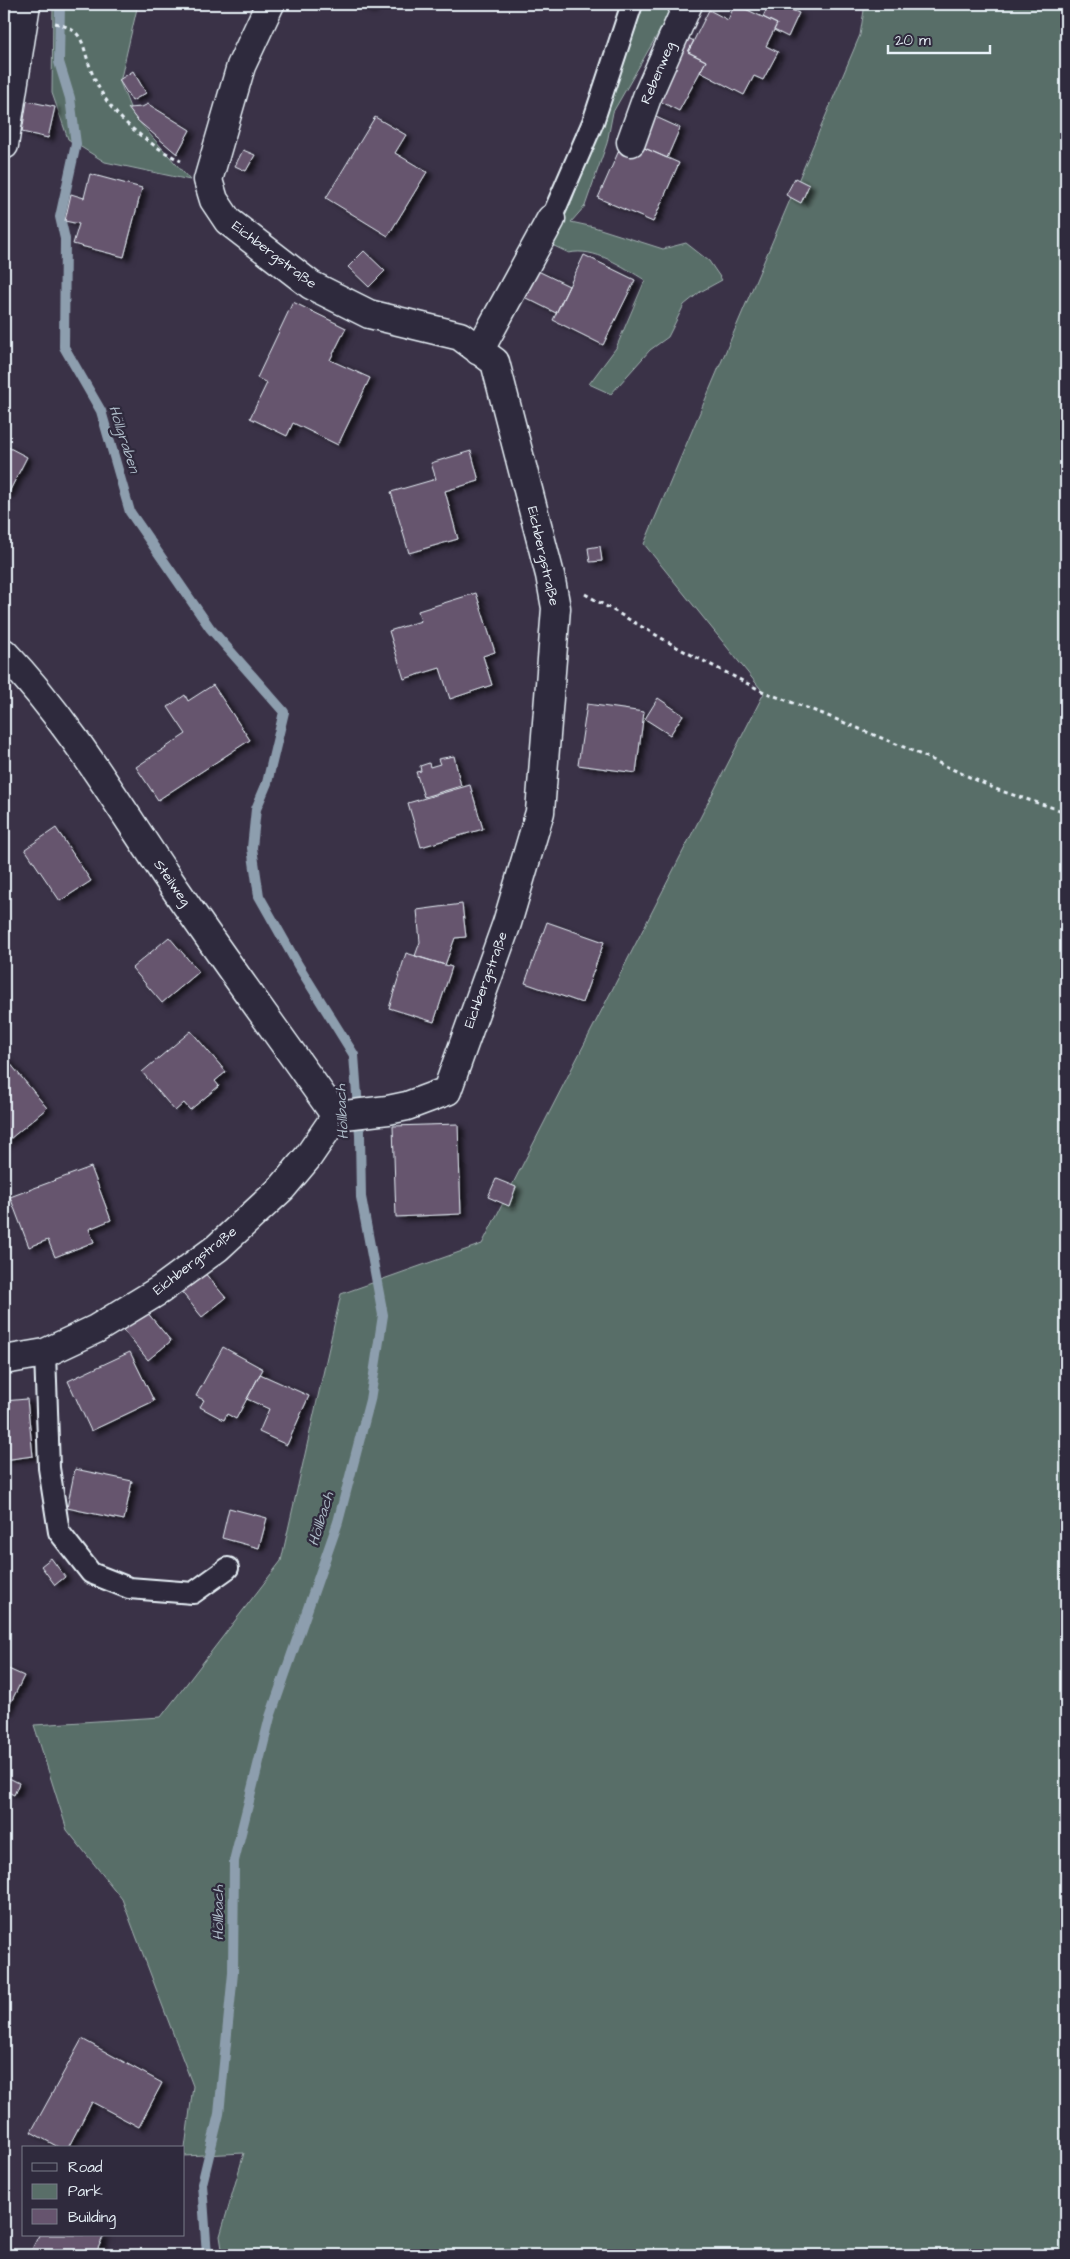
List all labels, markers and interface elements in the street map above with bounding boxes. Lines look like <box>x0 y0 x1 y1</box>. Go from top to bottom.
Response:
scale bar <box>888 22 990 54</box>
text: 20 m <box>895 30 931 51</box>
street label: Rebenweg <box>636 39 680 107</box>
street label: Eichbergstraße <box>227 216 321 294</box>
water label: Höllgraben <box>102 403 145 477</box>
street label: Eichbergstraße <box>522 504 564 608</box>
street label: Steilweg <box>149 856 195 910</box>
street label: Eichbergstraße <box>459 928 513 1031</box>
water label: Höllbach <box>330 1083 354 1140</box>
street label: Eichbergstraße <box>149 1222 242 1300</box>
water label: Höllbach <box>303 1489 339 1548</box>
water label: Höllbach <box>208 1885 229 1941</box>
legend <box>22 2146 185 2236</box>
text: Road <box>68 2157 103 2178</box>
text: Park <box>68 2181 103 2202</box>
text: Building <box>68 2207 116 2229</box>

